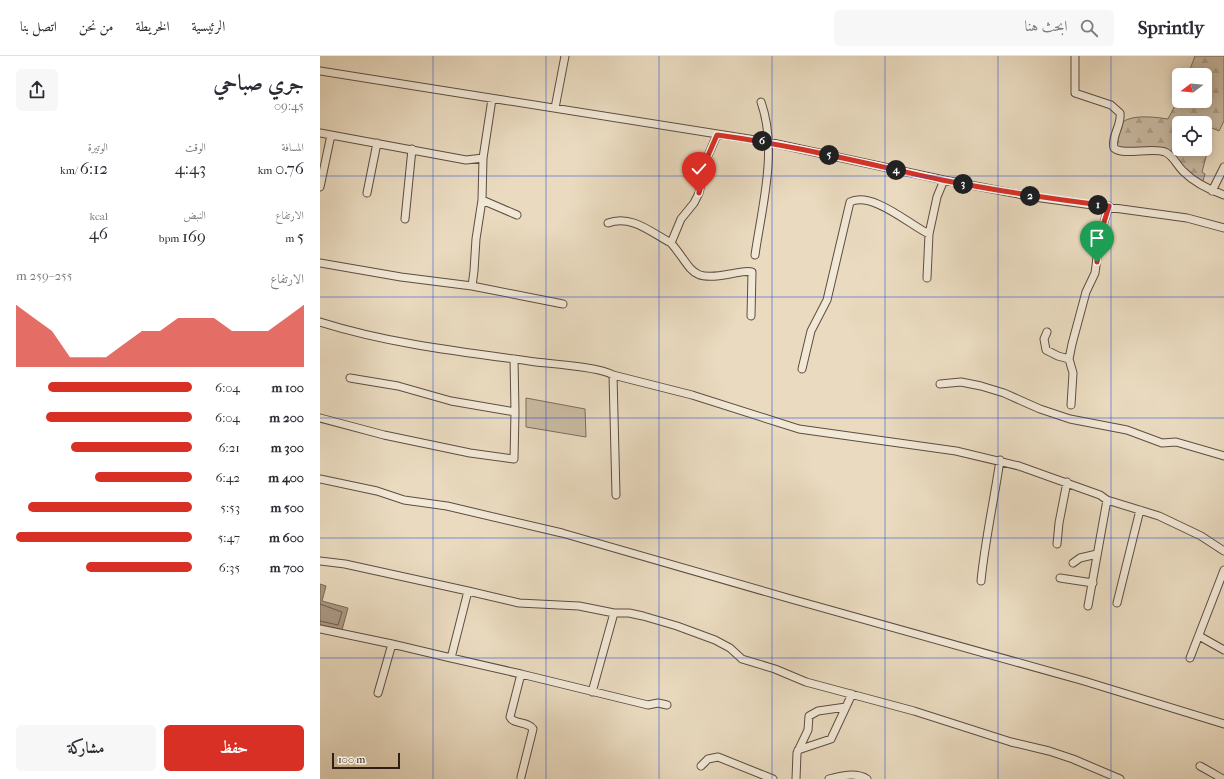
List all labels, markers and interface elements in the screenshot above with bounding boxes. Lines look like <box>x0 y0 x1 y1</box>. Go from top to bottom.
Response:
search box <box>834 10 1114 46</box>
text: ابحث هنا <box>1024 17 1068 35</box>
icon: search <box>1078 17 1100 39</box>
text: Sprintly <box>1138 17 1204 39</box>
text: اتصل بنا <box>20 18 57 35</box>
text: من نحن <box>79 18 114 35</box>
text: الخريطة <box>136 18 170 35</box>
text: الرئيسية <box>192 18 225 35</box>
north arrow <box>1172 68 1212 108</box>
map controls <box>1172 68 1212 156</box>
button: share <box>16 69 58 111</box>
text: جري صباحي <box>213 70 304 96</box>
text: 09:45 <box>274 98 304 113</box>
button: locate <box>1172 116 1212 156</box>
pin: 6 <box>752 131 772 151</box>
text: 6 <box>759 134 765 147</box>
text: الوتيرة <box>88 141 108 154</box>
text: الوقت <box>185 141 206 154</box>
text: المسافة <box>282 141 304 154</box>
pin: 5 <box>819 145 839 165</box>
text: 5 <box>827 148 831 161</box>
pin <box>682 152 716 193</box>
text: 6:12 <box>80 158 108 178</box>
text: 4:43 <box>175 158 206 178</box>
text: 0.76 <box>275 158 304 178</box>
icon: check <box>688 158 710 180</box>
pin: 4 <box>886 160 906 180</box>
text: 4 <box>893 163 899 176</box>
text: /km <box>60 164 80 177</box>
text: km <box>258 164 275 177</box>
pin: 3 <box>953 174 973 194</box>
text: 3 <box>961 177 965 190</box>
pin: 2 <box>1020 186 1040 206</box>
text: 2 <box>1027 189 1033 202</box>
pin: 1 <box>1088 195 1108 215</box>
text: 1 <box>1096 198 1100 211</box>
text: النبض <box>183 209 206 222</box>
text: الارتفاع <box>275 209 304 222</box>
text: kcal <box>89 210 108 223</box>
pin <box>1080 221 1114 262</box>
text: 46 <box>89 223 108 243</box>
text: 169 <box>182 226 206 246</box>
text: 5 <box>297 226 304 246</box>
icon: arrive <box>1086 227 1108 249</box>
text: bpm <box>159 232 182 245</box>
text: m <box>285 232 297 245</box>
text: 255–259 m <box>16 268 72 283</box>
text: الارتفاع <box>270 271 304 286</box>
text: 6:04 <box>215 380 240 395</box>
text: 100 m <box>271 380 304 395</box>
text: 6:04 <box>215 410 240 425</box>
text: 200 m <box>269 410 304 425</box>
text: 6:21 <box>218 440 240 455</box>
text: 300 m <box>271 440 304 455</box>
text: 6:42 <box>215 470 240 485</box>
text: 400 m <box>268 470 304 485</box>
text: 5:53 <box>220 500 240 515</box>
text: 500 m <box>270 500 304 515</box>
text: 5:47 <box>218 530 240 545</box>
text: 600 m <box>269 530 304 545</box>
text: 6:35 <box>219 560 240 575</box>
text: 700 m <box>270 560 304 575</box>
button: مشاركة <box>16 725 156 771</box>
button: حفظ <box>164 725 304 771</box>
scale bar <box>332 751 400 770</box>
text: 100 m <box>338 753 366 766</box>

